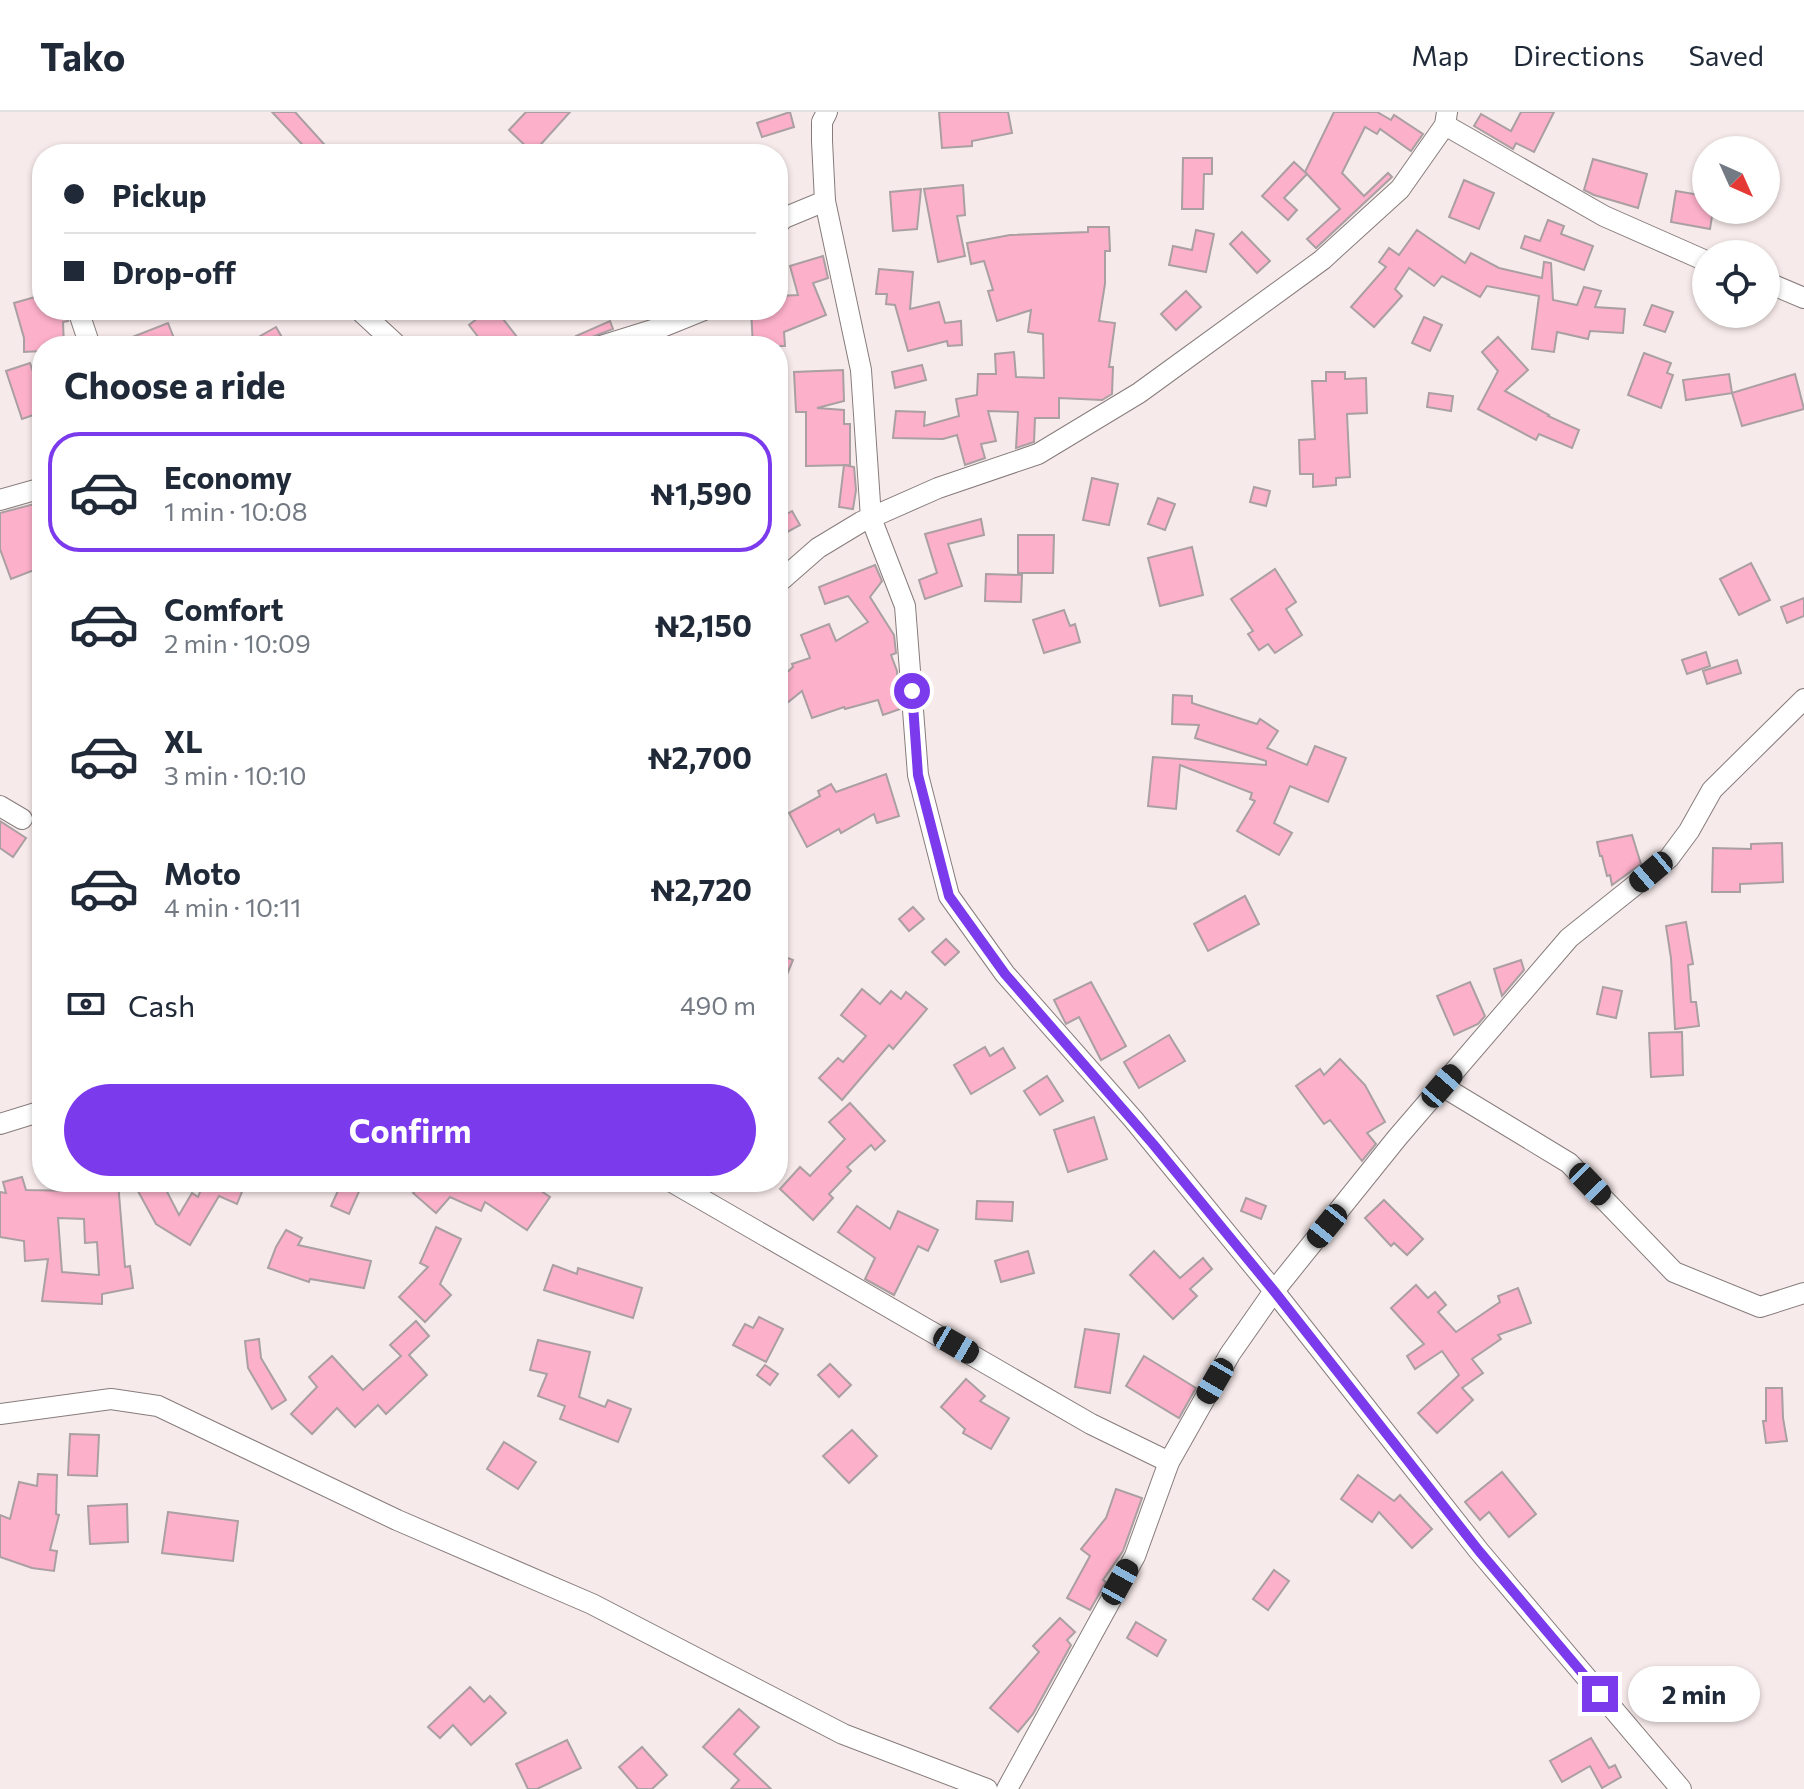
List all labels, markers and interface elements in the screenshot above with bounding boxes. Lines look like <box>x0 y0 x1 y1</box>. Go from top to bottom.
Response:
text: Tako <box>40 32 125 79</box>
text: Map <box>1411 38 1469 72</box>
text: Directions <box>1513 38 1644 72</box>
text: Saved <box>1688 38 1764 72</box>
north arrow <box>1692 136 1780 224</box>
map controls <box>1692 136 1780 328</box>
text: Pickup <box>112 176 206 213</box>
button: locate <box>1692 240 1780 328</box>
text: Drop-off <box>112 253 236 290</box>
text: Choose a ride <box>64 362 285 406</box>
icon: car <box>68 456 140 528</box>
text: Economy <box>164 458 292 495</box>
text: ₦1,590 <box>650 474 752 511</box>
text: 1 min · 10:08 <box>164 495 307 526</box>
icon: car <box>68 588 140 660</box>
text: Comfort <box>164 590 283 627</box>
text: ₦2,150 <box>654 606 752 643</box>
text: 2 min · 10:09 <box>164 627 311 658</box>
route start <box>894 673 930 709</box>
icon: car <box>68 720 140 792</box>
text: XL <box>164 722 203 759</box>
text: ₦2,700 <box>647 738 752 775</box>
text: 3 min · 10:10 <box>164 759 306 790</box>
car <box>1625 847 1677 897</box>
icon: car <box>68 852 140 924</box>
text: Moto <box>164 854 241 891</box>
text: ₦2,720 <box>650 870 752 907</box>
text: 4 min · 10:11 <box>164 891 301 922</box>
icon: cash <box>64 982 108 1026</box>
text: Cash <box>128 986 195 1023</box>
text: 490 m <box>680 989 756 1020</box>
car <box>1417 1060 1467 1112</box>
button: Confirm <box>64 1084 756 1176</box>
car <box>1565 1158 1615 1210</box>
car <box>1303 1200 1351 1252</box>
car <box>929 1323 983 1367</box>
car <box>1193 1354 1237 1408</box>
car <box>1098 1555 1142 1609</box>
callout: 2 min <box>1628 1666 1760 1722</box>
route end <box>1582 1676 1618 1712</box>
text: 2 min <box>1662 1678 1726 1709</box>

